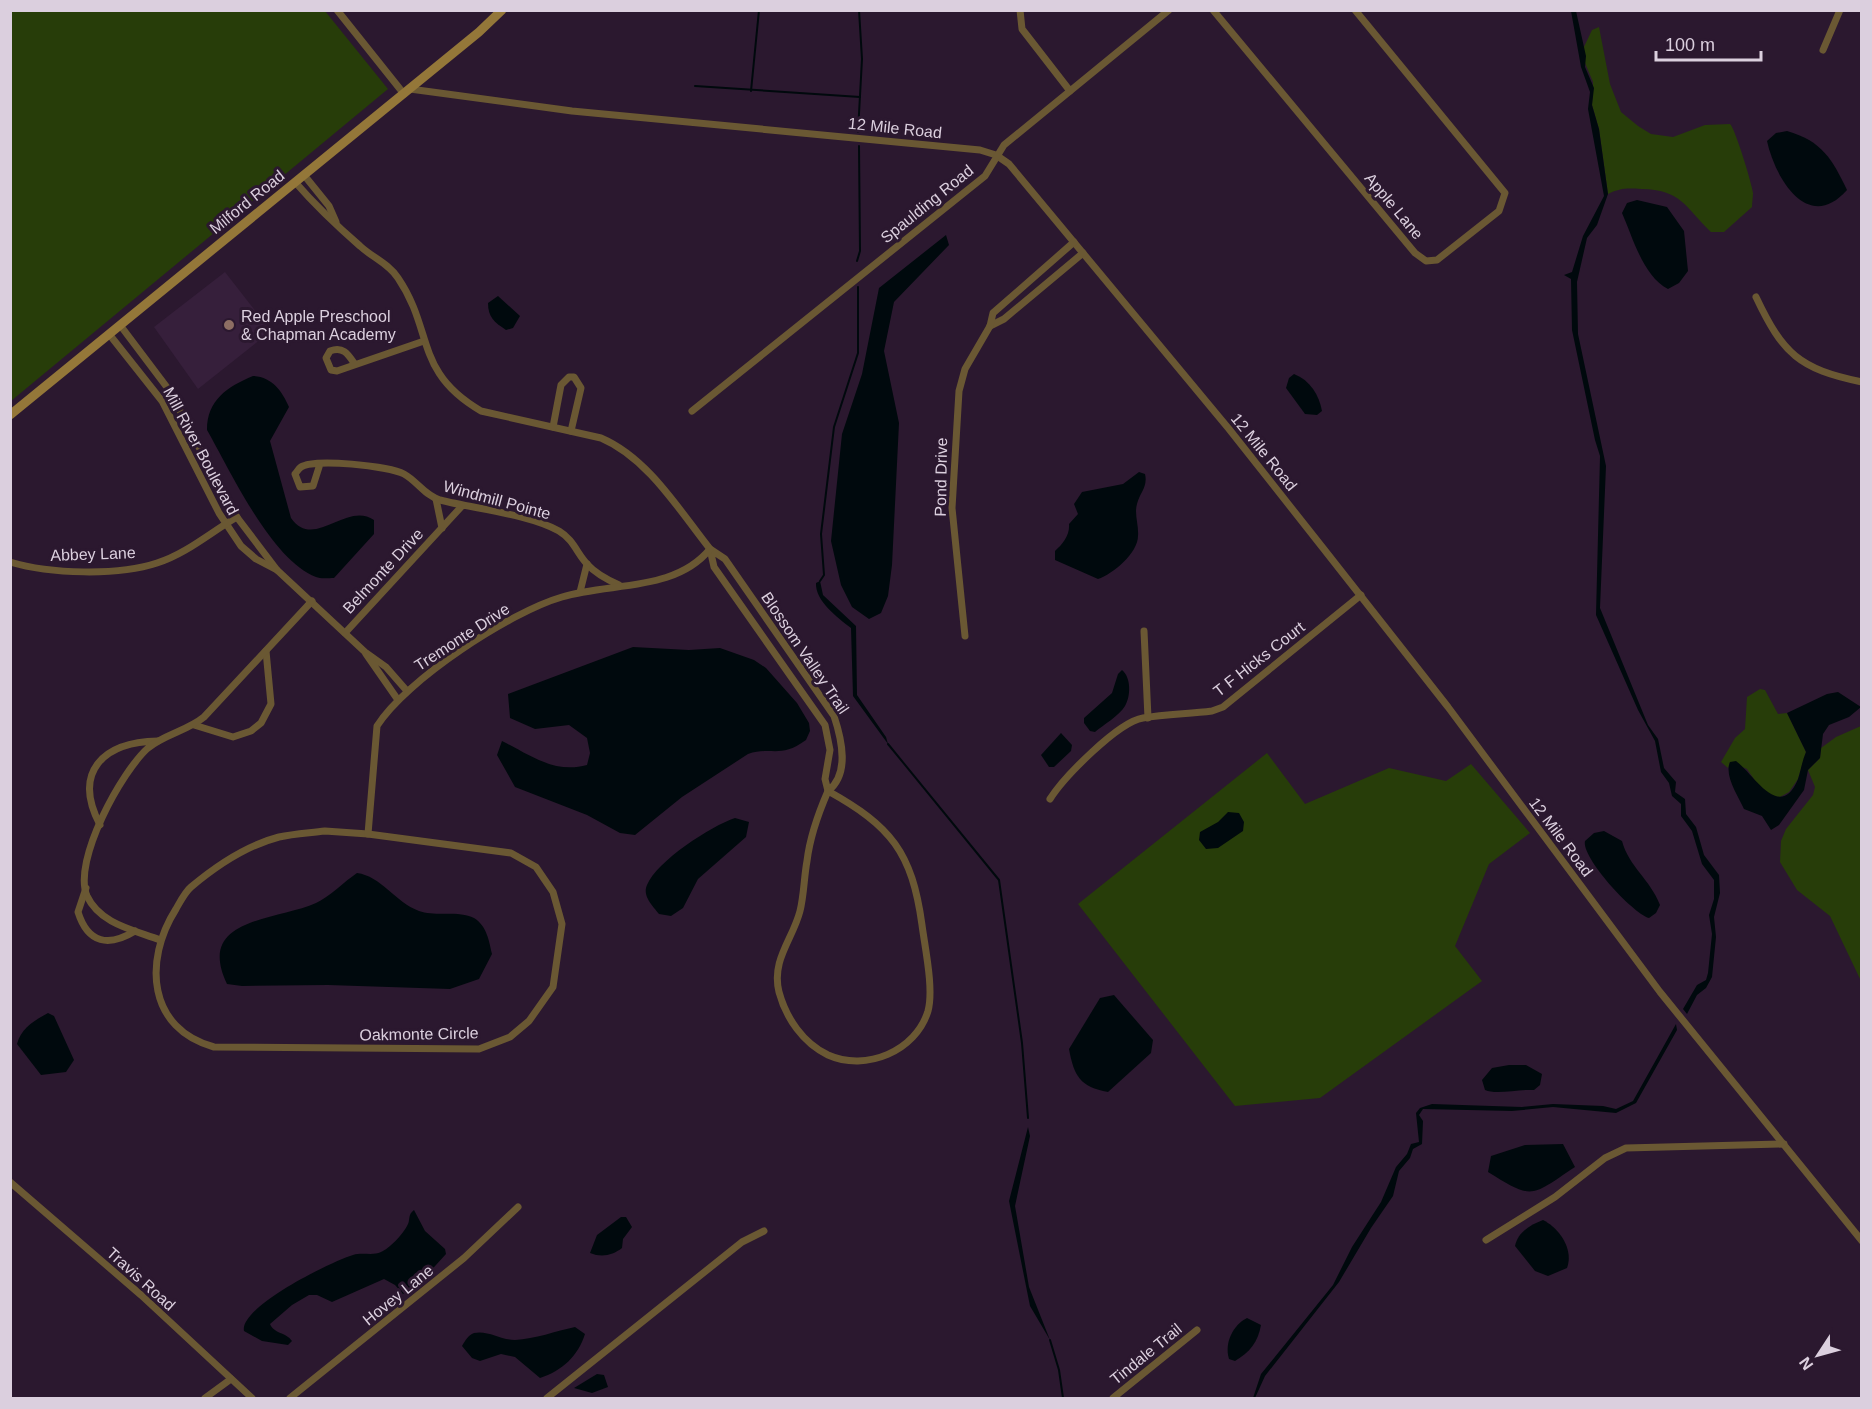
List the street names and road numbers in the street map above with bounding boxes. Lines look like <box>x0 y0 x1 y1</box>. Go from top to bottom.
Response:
street label: 12 Mile Road <box>847 115 943 141</box>
street label: Spaulding Road <box>877 162 977 246</box>
street label: Milford Road <box>206 167 288 237</box>
street label: Apple Lane <box>1361 170 1427 243</box>
street label: Mill River Boulevard <box>160 384 242 518</box>
street label: 12 Mile Road <box>1228 410 1300 494</box>
street label: Pond Drive <box>932 437 950 517</box>
street label: Windmill Pointe <box>442 478 553 523</box>
street label: Belmonte Drive <box>339 525 427 617</box>
street label: Abbey Lane <box>50 544 136 564</box>
street label: Blossom Valley Trail <box>758 589 852 717</box>
street label: Tremonte Drive <box>411 600 513 674</box>
street label: T F Hicks Court <box>1210 618 1308 700</box>
street label: 12 Mile Road <box>1526 794 1596 880</box>
street label: Oakmonte Circle <box>359 1024 479 1044</box>
street label: Travis Road <box>103 1244 179 1314</box>
street label: Hovey Lane <box>359 1261 437 1328</box>
street label: Tindale Trail <box>1107 1320 1185 1388</box>

